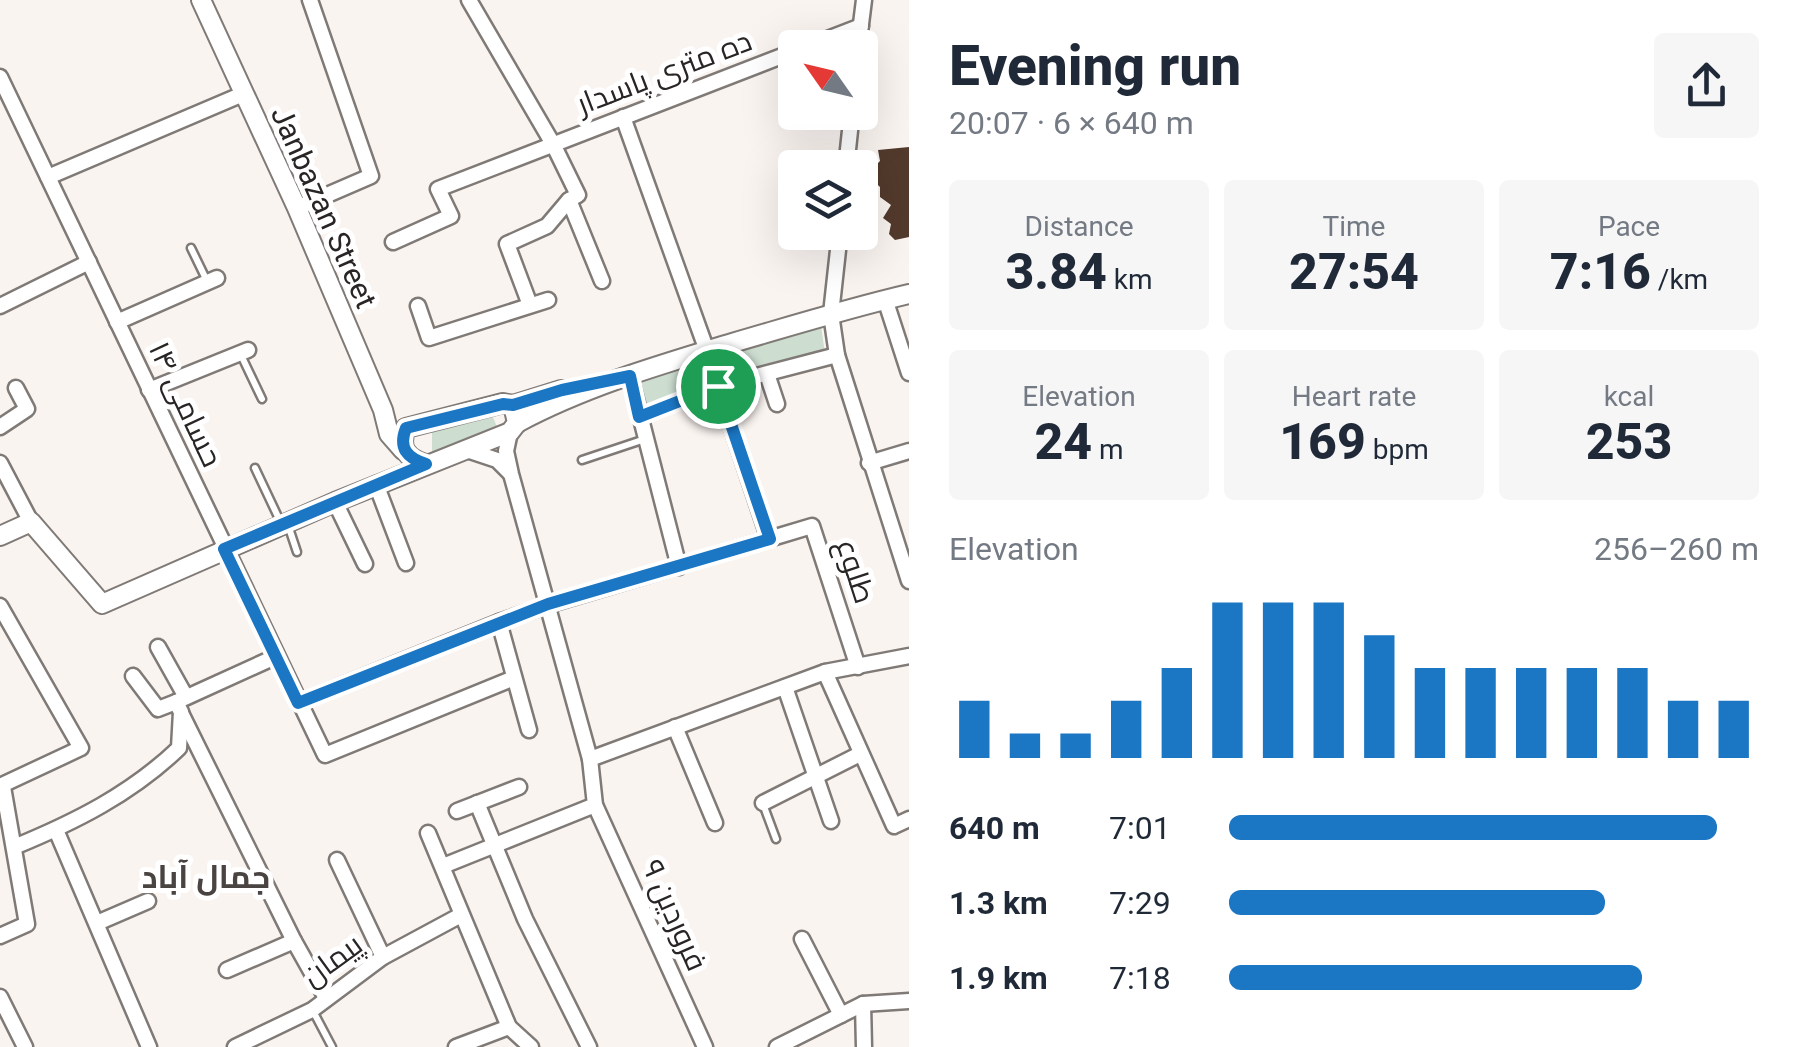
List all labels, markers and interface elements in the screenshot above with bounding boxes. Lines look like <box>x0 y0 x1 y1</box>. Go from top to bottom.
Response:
street label: ده متری پاسدار <box>570 23 757 124</box>
north arrow <box>778 30 878 130</box>
map controls <box>778 30 878 250</box>
button: share <box>1654 33 1759 138</box>
text: Evening run <box>949 34 1241 98</box>
street label: Janbazan Street <box>264 101 384 313</box>
text: 20:07 · 6 × 640 m <box>949 104 1194 142</box>
button: layers <box>778 150 878 250</box>
text: Distance <box>1025 210 1134 243</box>
text: Time <box>1323 210 1385 243</box>
text: Pace <box>1598 210 1660 243</box>
text: 3.84 <box>1005 243 1107 301</box>
text: 27:54 <box>1289 243 1419 301</box>
text: 7:16 <box>1550 243 1651 301</box>
text: km <box>1107 263 1153 296</box>
text: /km <box>1651 263 1708 296</box>
street label: حسامی ۱۴ <box>141 336 230 472</box>
pin <box>676 344 761 429</box>
icon: arrive <box>691 359 746 414</box>
text: Elevation <box>1022 380 1136 413</box>
text: Heart rate <box>1292 380 1416 413</box>
text: kcal <box>1604 380 1654 413</box>
text: 24 <box>1034 413 1092 471</box>
text: 169 <box>1279 413 1366 471</box>
text: 253 <box>1586 413 1672 471</box>
text: m <box>1092 433 1124 466</box>
text: bpm <box>1366 433 1429 466</box>
text: Elevation <box>949 530 1079 568</box>
text: 256–260 m <box>1594 530 1759 568</box>
street label: طلوع <box>826 534 883 608</box>
text: 640 m <box>949 809 1040 847</box>
text: 7:01 <box>1109 809 1171 847</box>
street label: فروردین ۹ <box>634 854 715 976</box>
district label: جمال آباد <box>142 858 270 896</box>
text: 1.3 km <box>949 884 1048 922</box>
text: 7:29 <box>1109 884 1171 922</box>
street label: پیمان <box>295 926 370 995</box>
text: 1.9 km <box>949 959 1048 997</box>
text: 7:18 <box>1109 959 1171 997</box>

